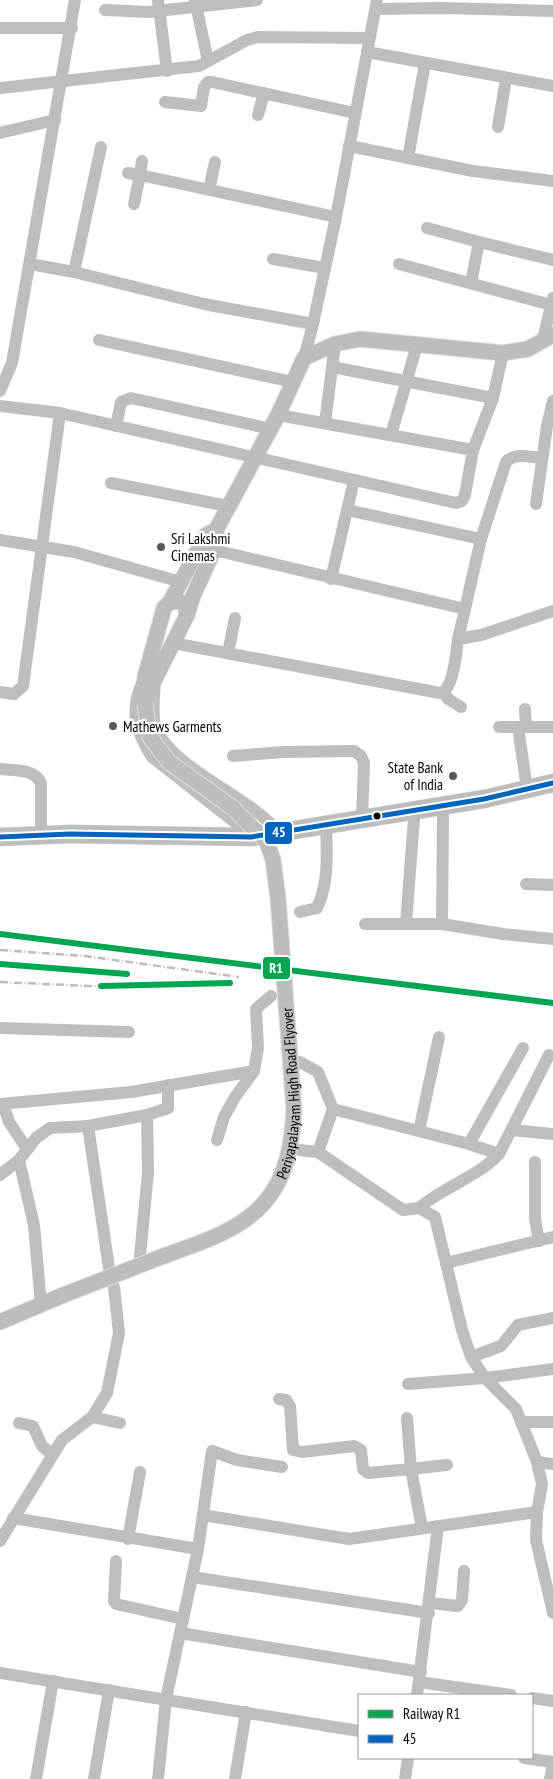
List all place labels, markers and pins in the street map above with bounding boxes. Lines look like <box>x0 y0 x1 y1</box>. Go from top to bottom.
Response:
place label: Sri Lakshmi Cinemas <box>171 529 231 565</box>
marker: Sri Lakshmi Cinemas <box>155 541 167 553</box>
place label: Mathews Garments <box>123 717 222 736</box>
marker: Mathews Garments <box>107 720 119 732</box>
place label: State Bank of India <box>388 758 443 794</box>
marker: State Bank of India <box>447 770 459 782</box>
unlabelled marker <box>372 811 382 821</box>

